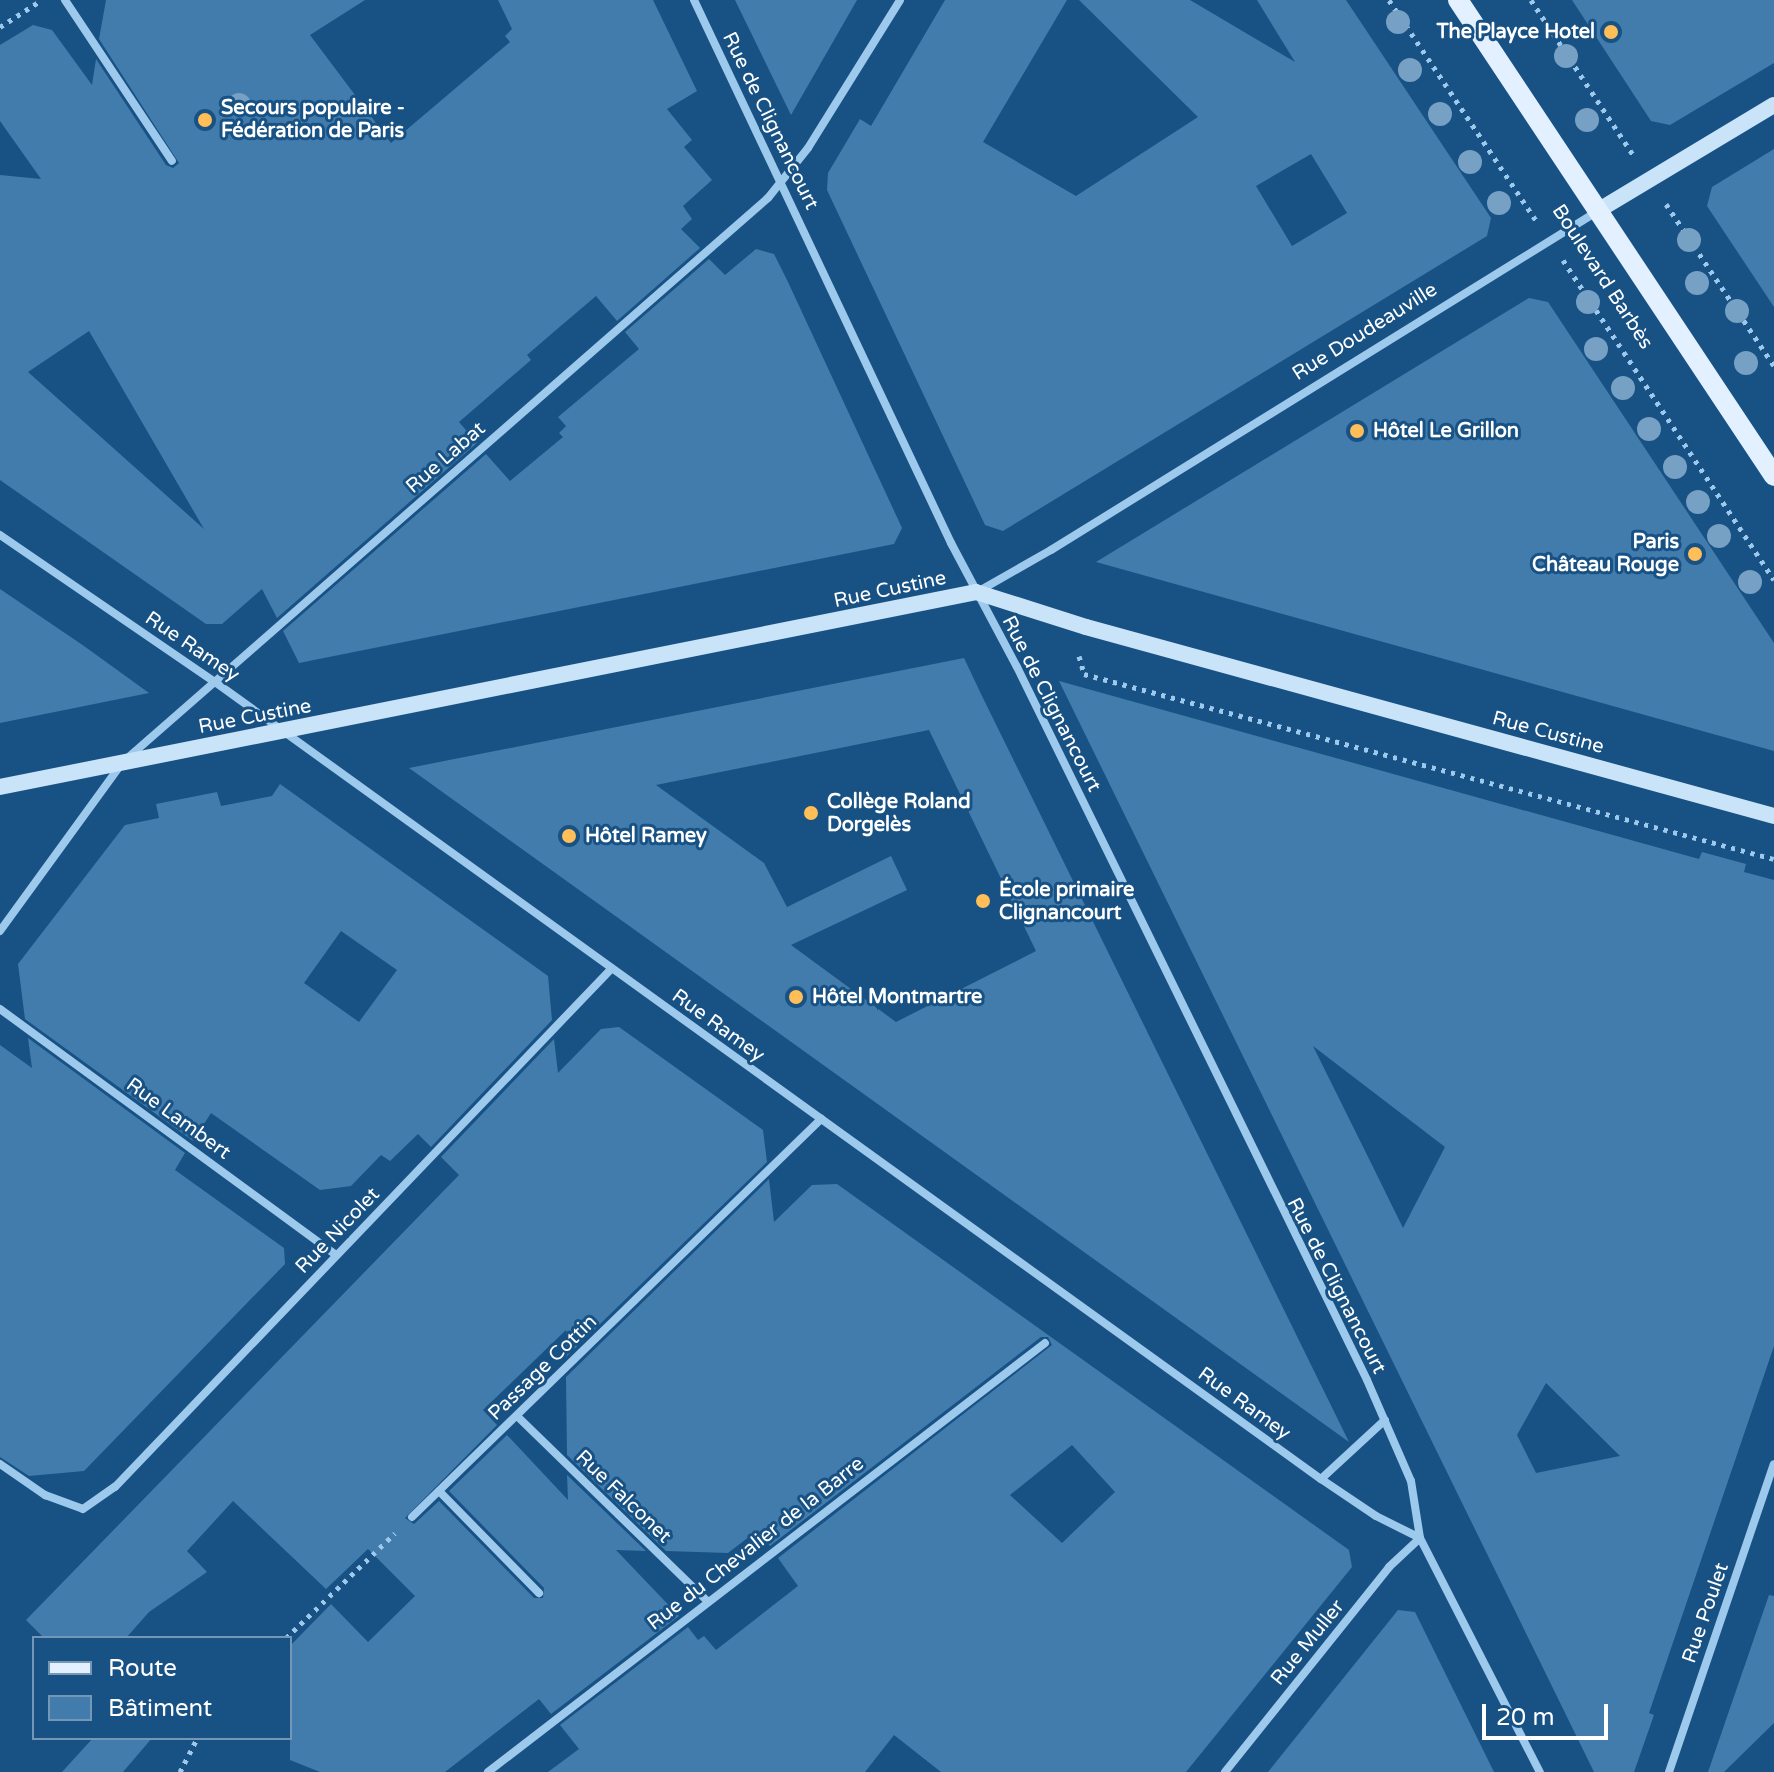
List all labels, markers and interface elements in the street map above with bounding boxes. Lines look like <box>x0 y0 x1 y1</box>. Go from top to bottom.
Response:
place label: The Playce Hotel <box>1436 20 1595 44</box>
marker: The Playce Hotel <box>1602 23 1620 41</box>
street label: Rue de Clignancourt <box>717 28 823 214</box>
place label: Secours populaire - Fédération de Paris <box>221 96 405 143</box>
marker: Secours populaire - Fédération de Paris <box>196 111 214 129</box>
street label: Boulevard Barbès <box>1546 200 1658 354</box>
street label: Rue Doudeauville <box>1288 278 1442 386</box>
street label: Rue Labat <box>402 417 490 499</box>
place label: Hôtel Le Grillon <box>1373 419 1519 443</box>
marker: Hôtel Le Grillon <box>1348 422 1366 440</box>
place label: Paris Château Rouge <box>1532 530 1679 577</box>
marker: Paris Château Rouge <box>1686 545 1704 563</box>
street label: Rue Custine <box>832 566 948 614</box>
street label: Rue Ramey <box>140 607 244 687</box>
street label: Rue de Clignancourt <box>996 612 1106 796</box>
street label: Rue Custine <box>197 694 313 740</box>
street label: Rue Custine <box>1490 707 1606 759</box>
place label: Collège Roland Dorgelès <box>827 790 971 837</box>
marker: Collège Roland Dorgelès <box>802 804 820 822</box>
place label: Hôtel Ramey <box>585 824 707 848</box>
marker: Hôtel Ramey <box>560 827 578 845</box>
place label: École primaire Clignancourt <box>999 878 1134 925</box>
marker: École primaire Clignancourt <box>974 892 992 910</box>
street label: Rue Ramey <box>667 984 769 1068</box>
place label: Hôtel Montmartre <box>812 985 982 1009</box>
marker: Hôtel Montmartre <box>787 988 805 1006</box>
street label: Rue Lambert <box>121 1073 235 1165</box>
street label: Rue Nicolet <box>291 1183 385 1279</box>
street label: Rue de Clignancourt <box>1281 1194 1391 1378</box>
street label: Passage Cottin <box>484 1310 602 1426</box>
street label: Rue Ramey <box>1193 1362 1295 1446</box>
street label: Rue Falconet <box>570 1445 676 1549</box>
street label: Rue du Chevalier de la Barre <box>643 1452 869 1636</box>
street label: Rue Poulet <box>1678 1560 1734 1666</box>
street label: Rue Muller <box>1266 1595 1350 1691</box>
legend <box>32 1636 292 1740</box>
text: Route <box>108 1654 177 1683</box>
scale bar <box>1486 1688 1612 1738</box>
text: Bâtiment <box>108 1694 212 1723</box>
text: 20 m <box>1496 1703 1554 1732</box>

